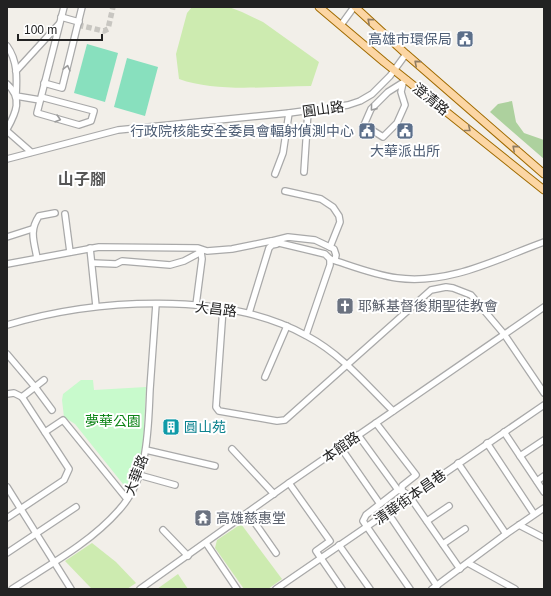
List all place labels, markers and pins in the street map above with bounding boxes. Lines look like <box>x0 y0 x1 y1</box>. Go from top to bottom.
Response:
public building icon: 高雄市環保局 <box>455 29 475 49</box>
place label: 高雄市環保局 <box>368 31 452 47</box>
public building icon: 行政院核能安全委員會輻射偵測中心 <box>357 121 377 141</box>
public building icon: 大華派出所 <box>395 121 415 141</box>
place label: 行政院核能安全委員會輻射偵測中心 <box>130 123 354 139</box>
place label: 大華派出所 <box>370 143 440 159</box>
church icon: 耶穌基督後期聖徒教會 <box>335 296 355 316</box>
place label: 耶穌基督後期聖徒教會 <box>358 298 498 314</box>
building icon: 圓山苑 <box>161 417 181 437</box>
place label: 圓山苑 <box>184 419 226 435</box>
temple icon: 高雄慈惠堂 <box>193 508 213 528</box>
place label: 高雄慈惠堂 <box>216 510 286 526</box>

